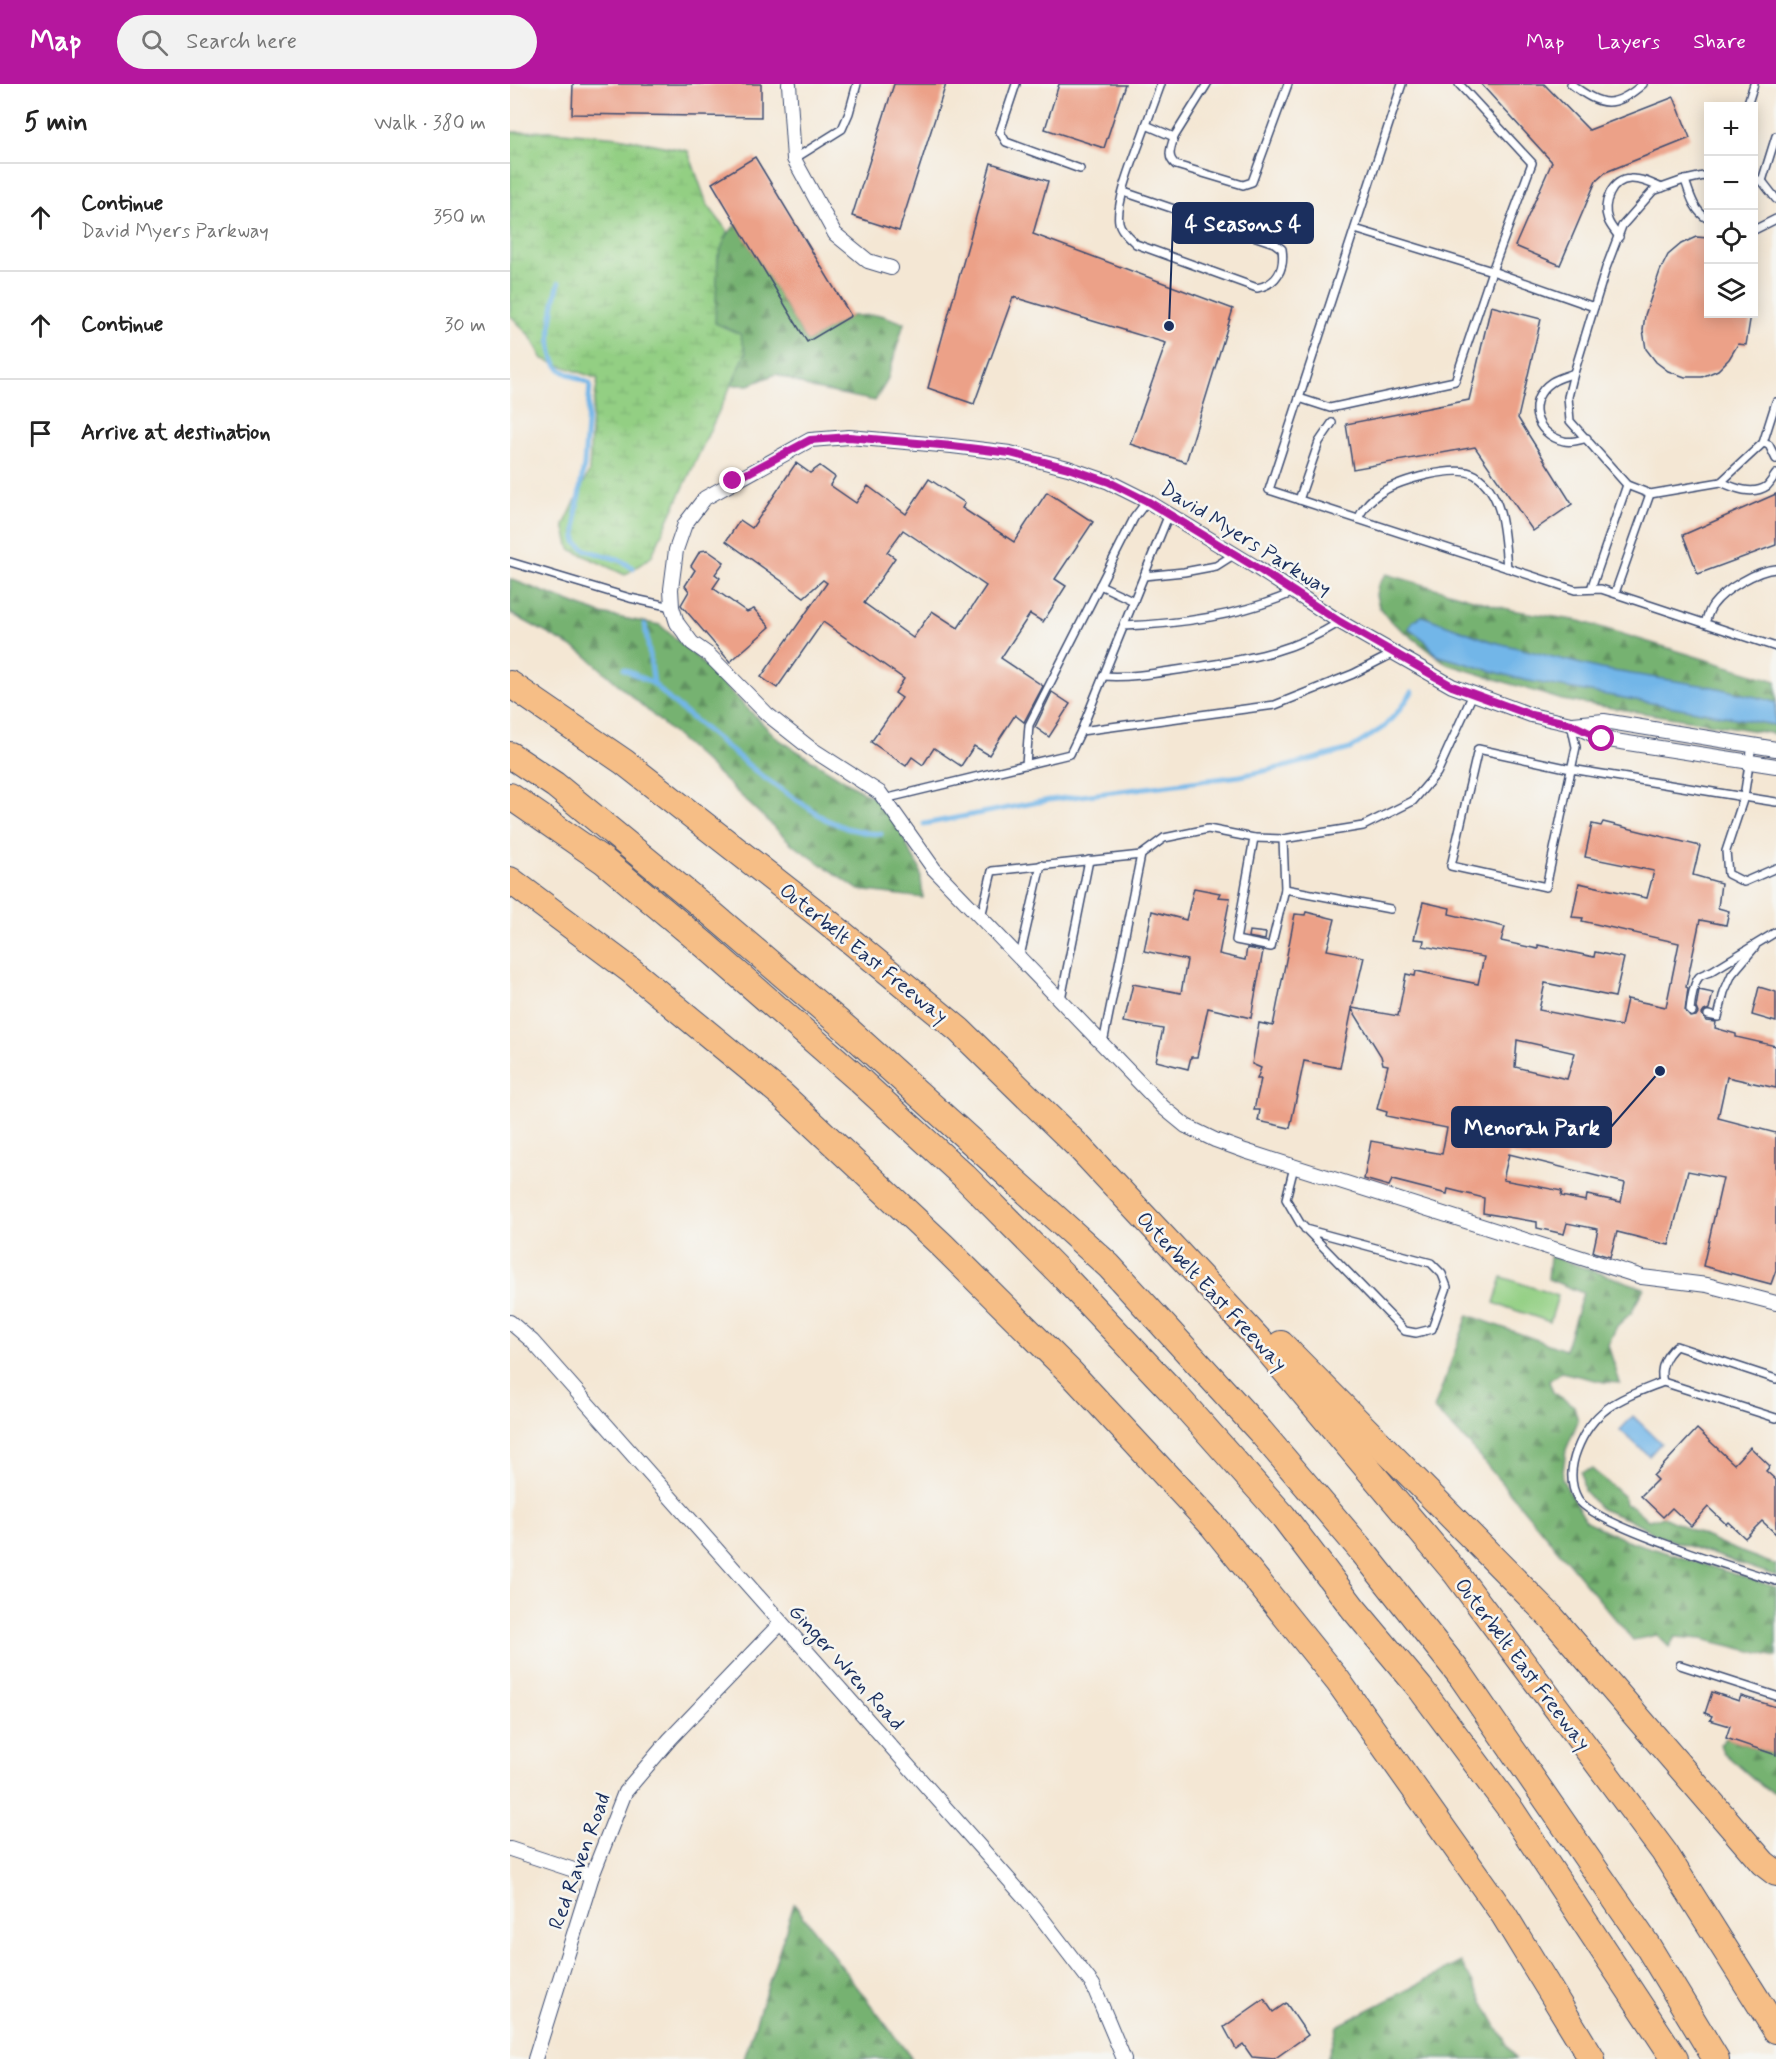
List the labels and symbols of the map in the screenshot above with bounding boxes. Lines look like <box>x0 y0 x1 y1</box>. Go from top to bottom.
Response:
callout: 4 Seasons 4 <box>1173 203 1313 243</box>
text: 4 Seasons 4 <box>1185 211 1301 239</box>
route end <box>719 467 745 493</box>
street label: David Myers Parkway <box>1154 475 1337 603</box>
route start <box>1588 725 1614 751</box>
street label: Outerbelt East Freeway <box>773 877 954 1031</box>
callout: Menorah Park <box>1452 1107 1611 1147</box>
text: Menorah Park <box>1464 1115 1600 1143</box>
street label: Outerbelt East Freeway <box>1130 1205 1293 1378</box>
street label: Outerbelt East Freeway <box>1448 1572 1596 1757</box>
street label: Ginger Wren Road <box>781 1598 911 1738</box>
street label: Red Raven Road <box>542 1789 618 1934</box>

